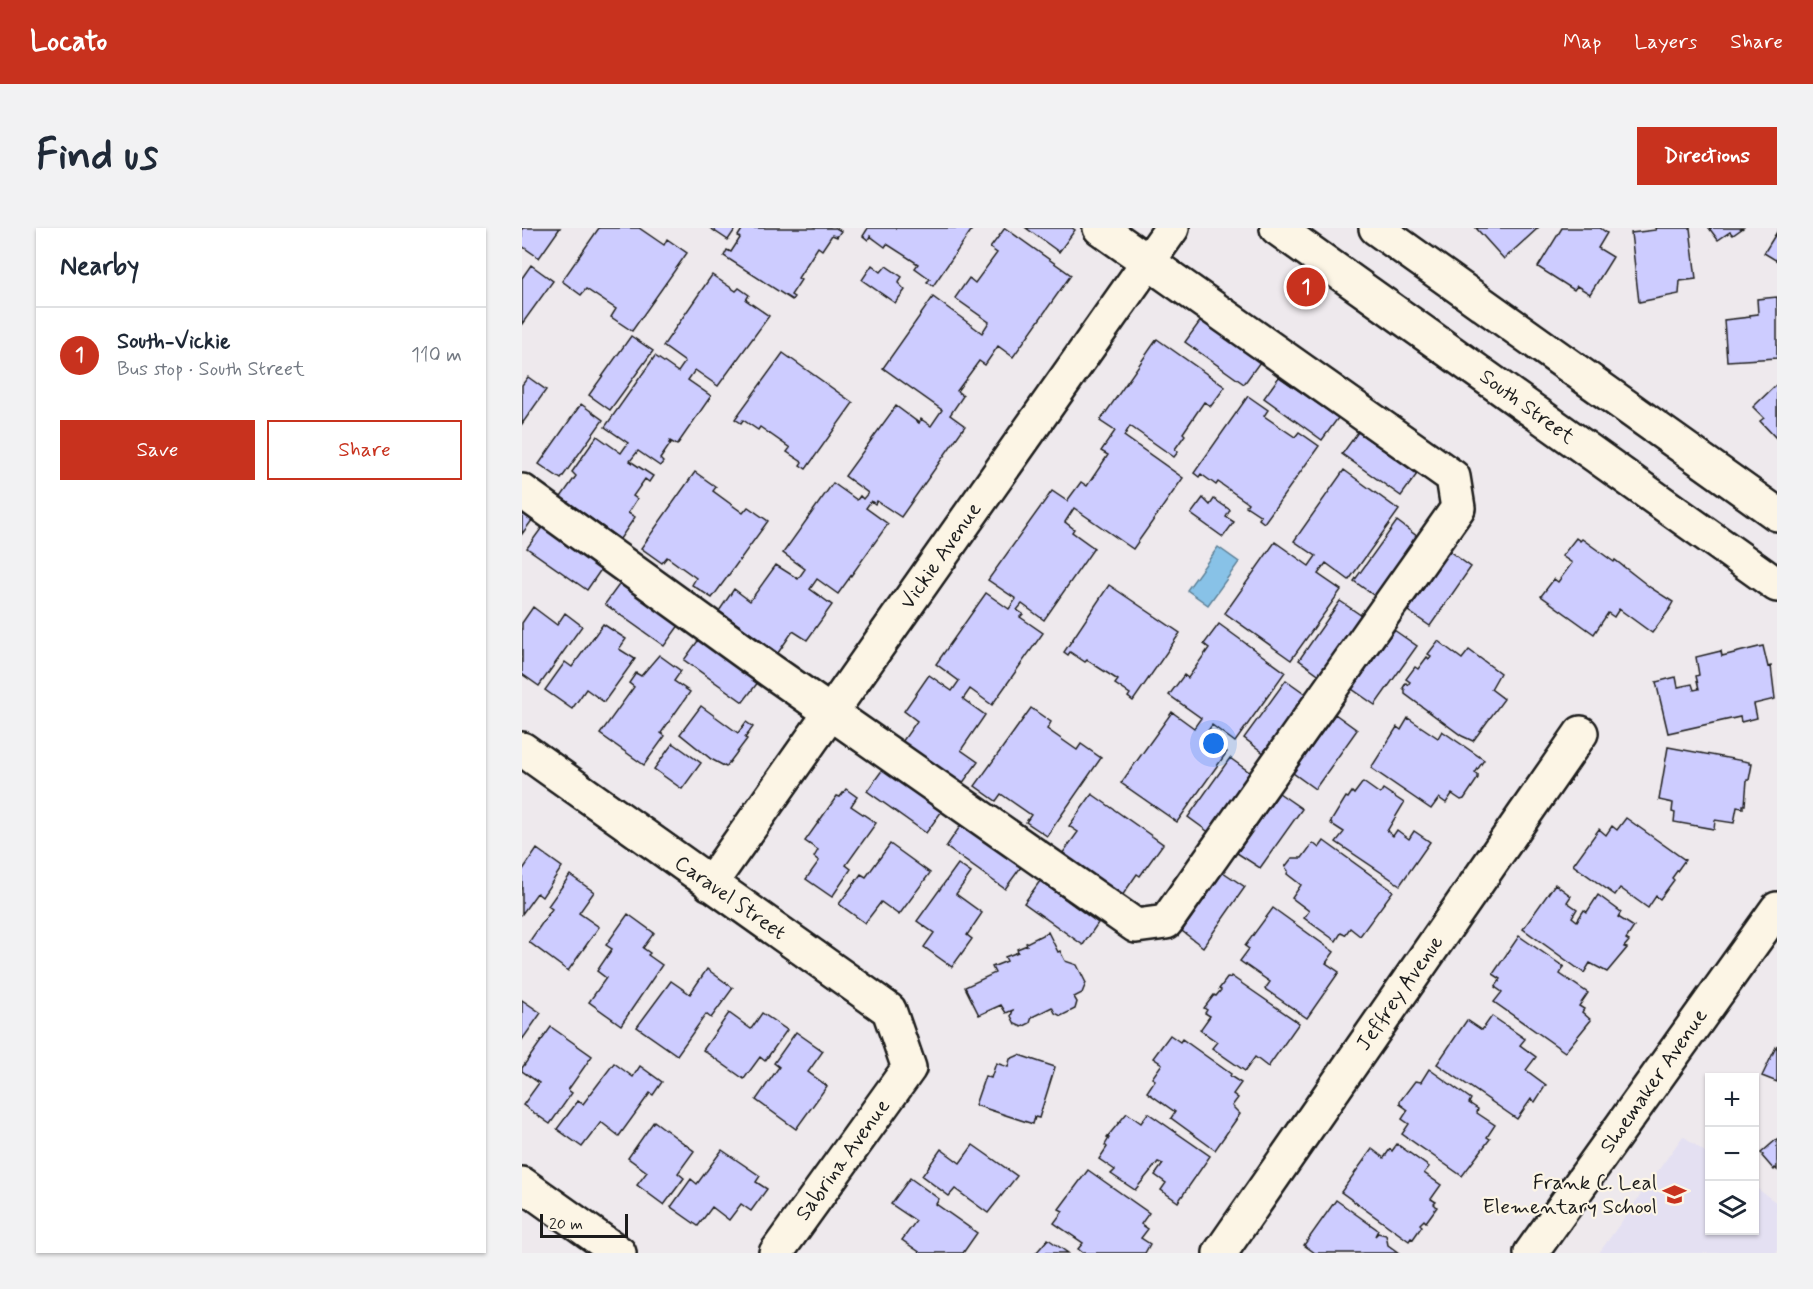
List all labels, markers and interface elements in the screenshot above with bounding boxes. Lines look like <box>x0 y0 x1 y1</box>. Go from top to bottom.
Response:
text: Locato <box>30 24 107 61</box>
text: Map <box>1563 28 1601 56</box>
text: Layers <box>1634 28 1697 56</box>
text: Share <box>1730 28 1783 56</box>
button: Directions <box>1637 127 1777 185</box>
text: Find us <box>36 129 158 184</box>
text: Nearby <box>60 250 139 284</box>
pin: 1 <box>1286 264 1326 310</box>
text: South-Vickie <box>117 328 230 356</box>
text: 1 <box>75 342 84 369</box>
text: 110 m <box>411 342 462 369</box>
text: Bus stop · South Street <box>117 356 305 383</box>
street label: South Street <box>1474 363 1581 451</box>
button: Save <box>60 420 255 480</box>
button: Share <box>267 420 462 480</box>
street label: Vickie Avenue <box>894 497 988 615</box>
your location <box>1199 729 1228 758</box>
street label: Caravel Street <box>669 849 791 947</box>
street label: Jeffrey Avenue <box>1350 930 1450 1056</box>
street label: Shoemaker Avenue <box>1594 1003 1714 1159</box>
map controls <box>1705 1073 1759 1235</box>
button: + <box>1705 1073 1759 1127</box>
street label: Sabrina Avenue <box>789 1093 897 1227</box>
button: − <box>1705 1127 1759 1181</box>
place label: Frank C. Leal Elementary School <box>1482 1169 1657 1221</box>
button: layers <box>1705 1181 1759 1235</box>
school or university icon: Frank C. Leal Elementary School <box>1662 1182 1688 1208</box>
scale bar <box>540 1211 628 1238</box>
text: 20 m <box>549 1214 583 1235</box>

